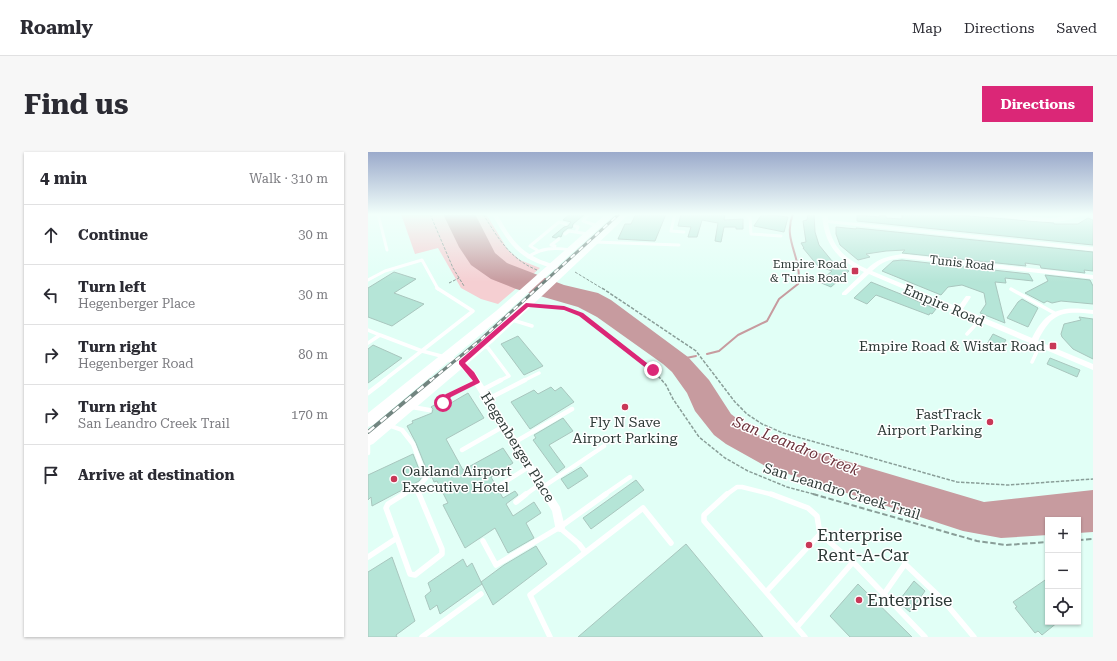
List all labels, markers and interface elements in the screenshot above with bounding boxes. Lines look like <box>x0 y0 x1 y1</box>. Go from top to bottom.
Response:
text: Roamly <box>20 16 93 39</box>
text: Map <box>912 20 942 36</box>
text: Directions <box>964 20 1034 36</box>
text: Saved <box>1056 20 1097 36</box>
button: Directions <box>982 86 1093 122</box>
text: Find us <box>24 88 128 121</box>
text: 4 min <box>40 168 87 188</box>
text: Walk · 310 m <box>249 171 328 186</box>
icon: ahead <box>40 224 62 246</box>
text: Continue <box>78 226 148 244</box>
text: 30 m <box>298 227 328 242</box>
street label: Tunis Road <box>929 253 995 273</box>
place label: Empire Road & Tunis Road <box>770 257 847 285</box>
marker: Empire Road & Tunis Road <box>850 266 860 276</box>
text: Turn left <box>78 278 146 296</box>
street label: Empire Road <box>901 281 987 329</box>
icon: left <box>40 284 62 306</box>
text: 30 m <box>298 287 328 302</box>
text: Hegenberger Place <box>78 296 195 311</box>
text: Turn right <box>78 338 157 356</box>
place label: Empire Road & Wistar Road <box>859 338 1045 354</box>
marker: Empire Road & Wistar Road <box>1048 341 1058 351</box>
icon: right <box>40 344 62 366</box>
text: 80 m <box>298 347 328 362</box>
text: Hegenberger Road <box>78 356 194 371</box>
route end <box>644 361 662 379</box>
street label: Hegenberger Place <box>478 389 558 505</box>
route start <box>434 394 452 412</box>
text: Turn right <box>78 398 157 416</box>
marker: Fly N Save Airport Parking <box>620 402 630 412</box>
icon: right <box>40 404 62 426</box>
place label: FastTrack Airport Parking <box>877 406 982 438</box>
text: 170 m <box>291 407 328 422</box>
water label: San Leandro Creek <box>729 412 862 480</box>
place label: Fly N Save Airport Parking <box>573 414 677 446</box>
text: San Leandro Creek Trail <box>78 416 230 431</box>
marker: FastTrack Airport Parking <box>985 417 995 427</box>
street label: San Leandro Creek Trail <box>762 459 923 523</box>
place label: Oakland Airport Executive Hotel <box>402 463 512 495</box>
icon: arrive <box>40 464 62 486</box>
text: Arrive at destination <box>78 466 234 484</box>
marker: Oakland Airport Executive Hotel <box>389 474 399 484</box>
map controls <box>1045 517 1081 625</box>
button: + <box>1045 517 1081 553</box>
place label: Enterprise Rent-A-Car <box>817 525 909 565</box>
marker: Enterprise Rent-A-Car <box>804 540 814 550</box>
button: − <box>1045 553 1081 589</box>
button: locate <box>1045 589 1081 625</box>
place label: Enterprise <box>867 590 952 610</box>
marker: Enterprise <box>854 595 864 605</box>

